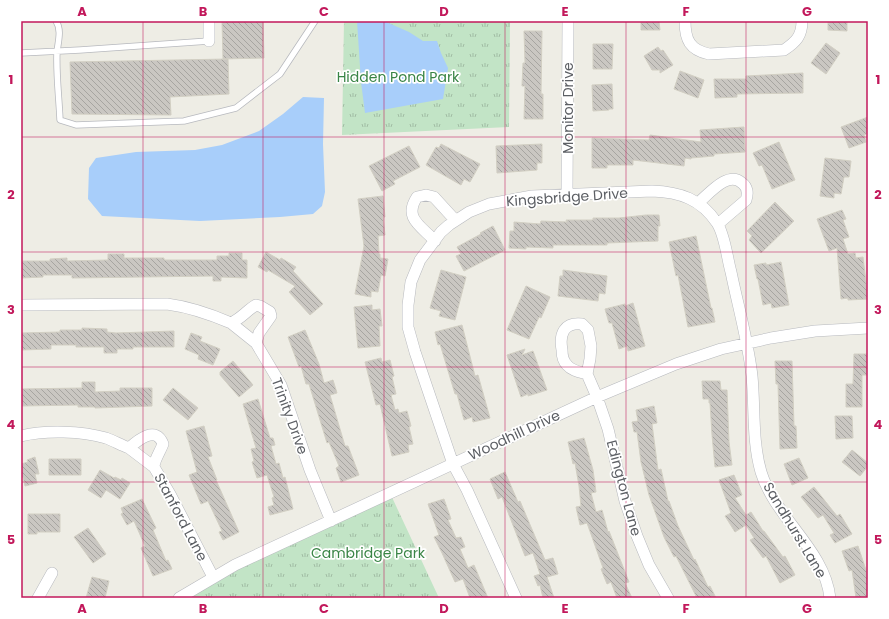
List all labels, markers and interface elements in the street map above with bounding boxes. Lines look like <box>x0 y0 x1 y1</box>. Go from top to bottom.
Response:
text: A <box>77 2 87 21</box>
text: B <box>199 2 208 21</box>
text: C <box>319 2 329 21</box>
text: D <box>439 2 449 21</box>
text: E <box>561 2 569 21</box>
text: F <box>682 2 690 21</box>
text: G <box>802 2 812 21</box>
street label: Monitor Drive <box>558 62 578 154</box>
park label: Hidden Pond Park <box>337 67 460 87</box>
text: 1 <box>9 70 13 89</box>
text: 1 <box>876 70 880 89</box>
street label: Kingsbridge Drive <box>505 183 629 211</box>
text: 2 <box>7 185 15 204</box>
text: 2 <box>874 185 882 204</box>
text: 3 <box>7 300 15 319</box>
text: 3 <box>874 300 882 319</box>
street label: Trinity Drive <box>267 375 313 458</box>
street label: Woodhill Drive <box>465 405 563 465</box>
text: 4 <box>7 415 16 434</box>
text: 4 <box>874 415 883 434</box>
street label: Edington Lane <box>602 438 646 538</box>
street label: Stanford Lane <box>149 470 213 565</box>
street label: Sandhurst Lane <box>758 478 832 582</box>
text: 5 <box>7 530 15 549</box>
text: 5 <box>874 530 882 549</box>
park label: Cambridge Park <box>311 543 426 563</box>
text: A <box>77 599 87 618</box>
text: B <box>199 599 208 618</box>
text: C <box>319 599 329 618</box>
text: D <box>439 599 449 618</box>
text: E <box>561 599 569 618</box>
text: F <box>682 599 690 618</box>
text: G <box>802 599 812 618</box>

